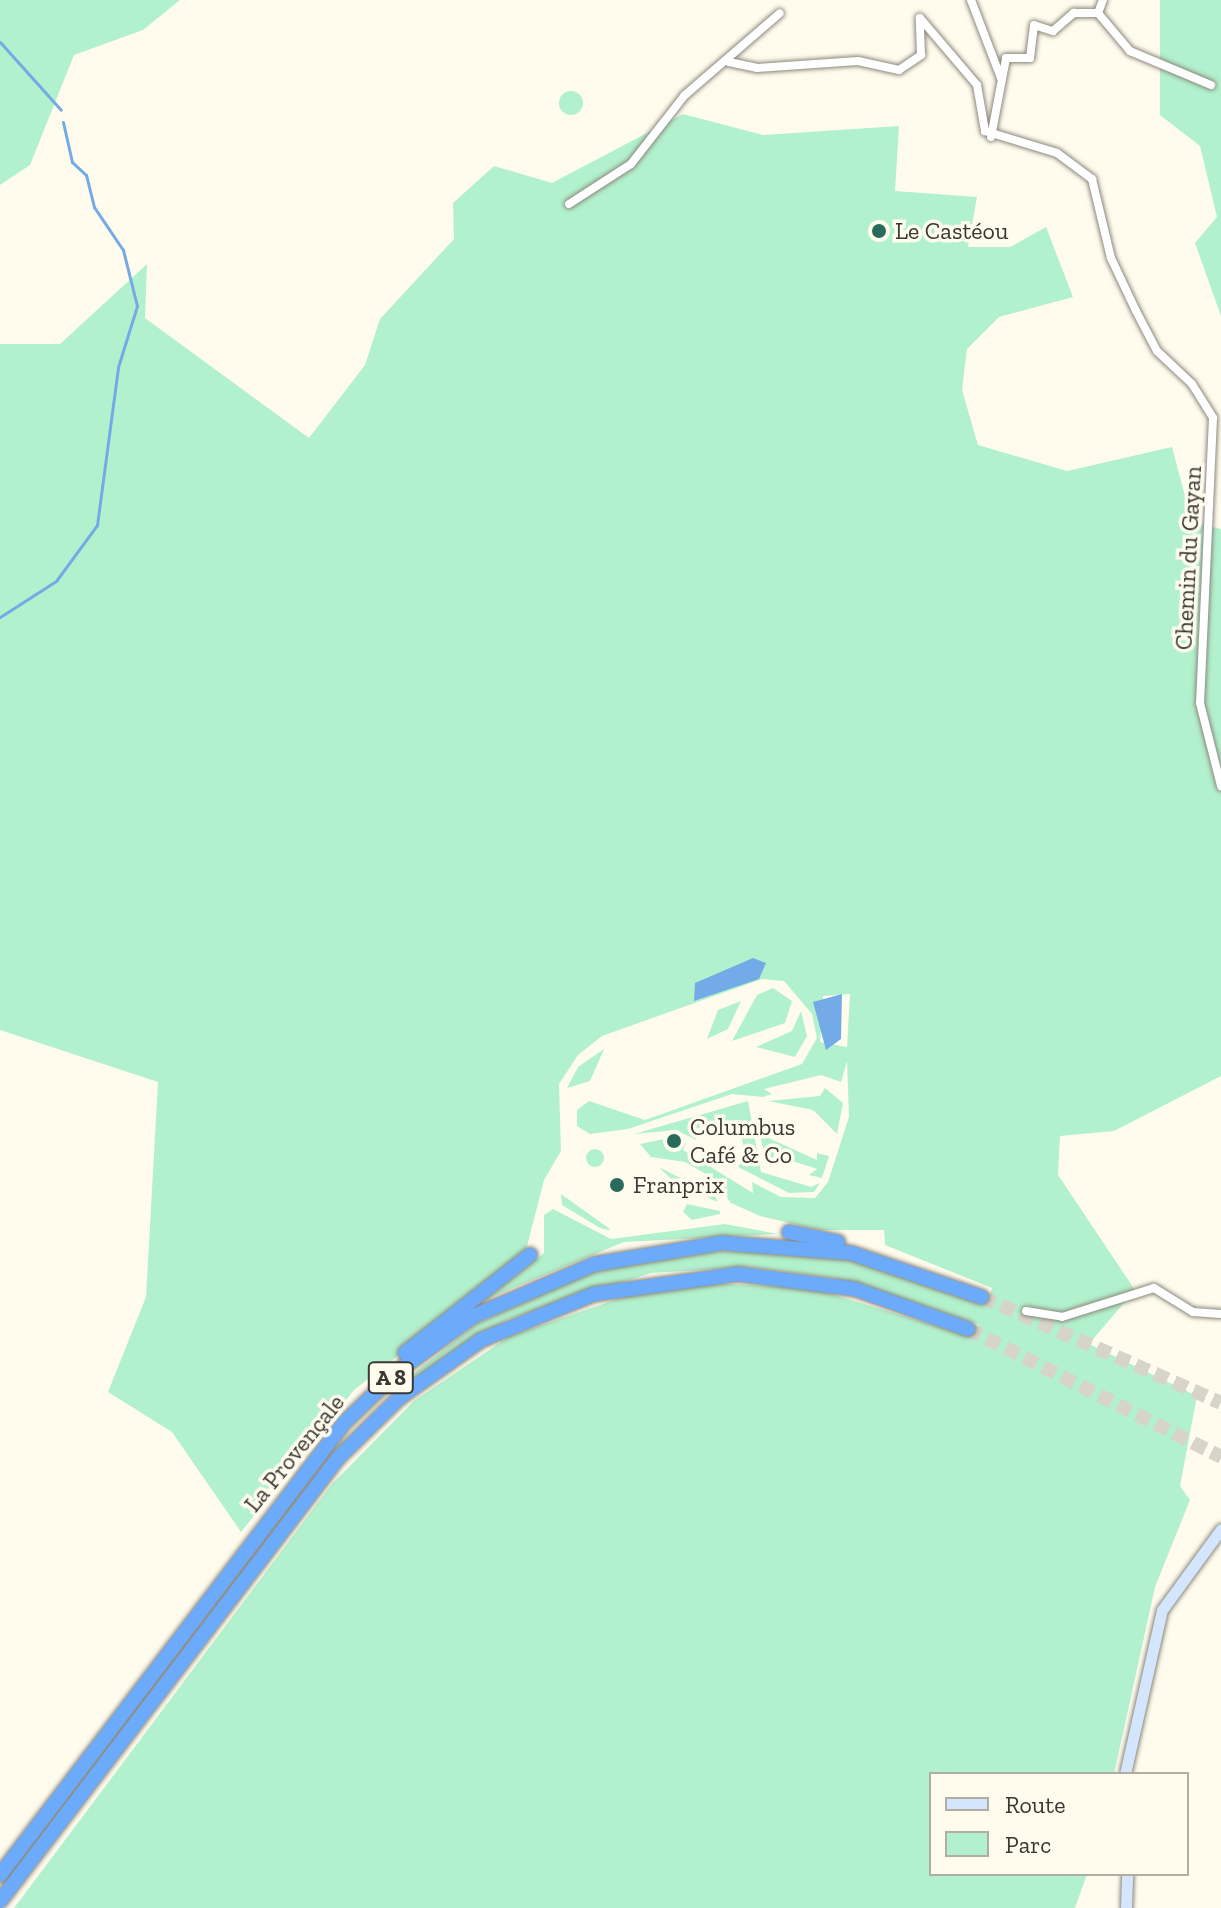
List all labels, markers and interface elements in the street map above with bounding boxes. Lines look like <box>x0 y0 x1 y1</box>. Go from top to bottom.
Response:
place label: Le Castéou <box>895 217 1008 245</box>
marker: Le Castéou <box>870 222 888 240</box>
street label: Chemin du Gayan <box>1169 465 1207 651</box>
place label: Columbus Café & Co <box>690 1113 795 1169</box>
marker: Columbus Café & Co <box>665 1132 683 1150</box>
place label: Franprix <box>633 1171 724 1199</box>
marker: Franprix <box>608 1176 626 1194</box>
road number: A 8 <box>367 1360 415 1396</box>
street label: La Provençale <box>238 1388 350 1518</box>
legend <box>929 1772 1189 1876</box>
text: Route <box>1005 1790 1065 1819</box>
text: Parc <box>1005 1830 1051 1859</box>

